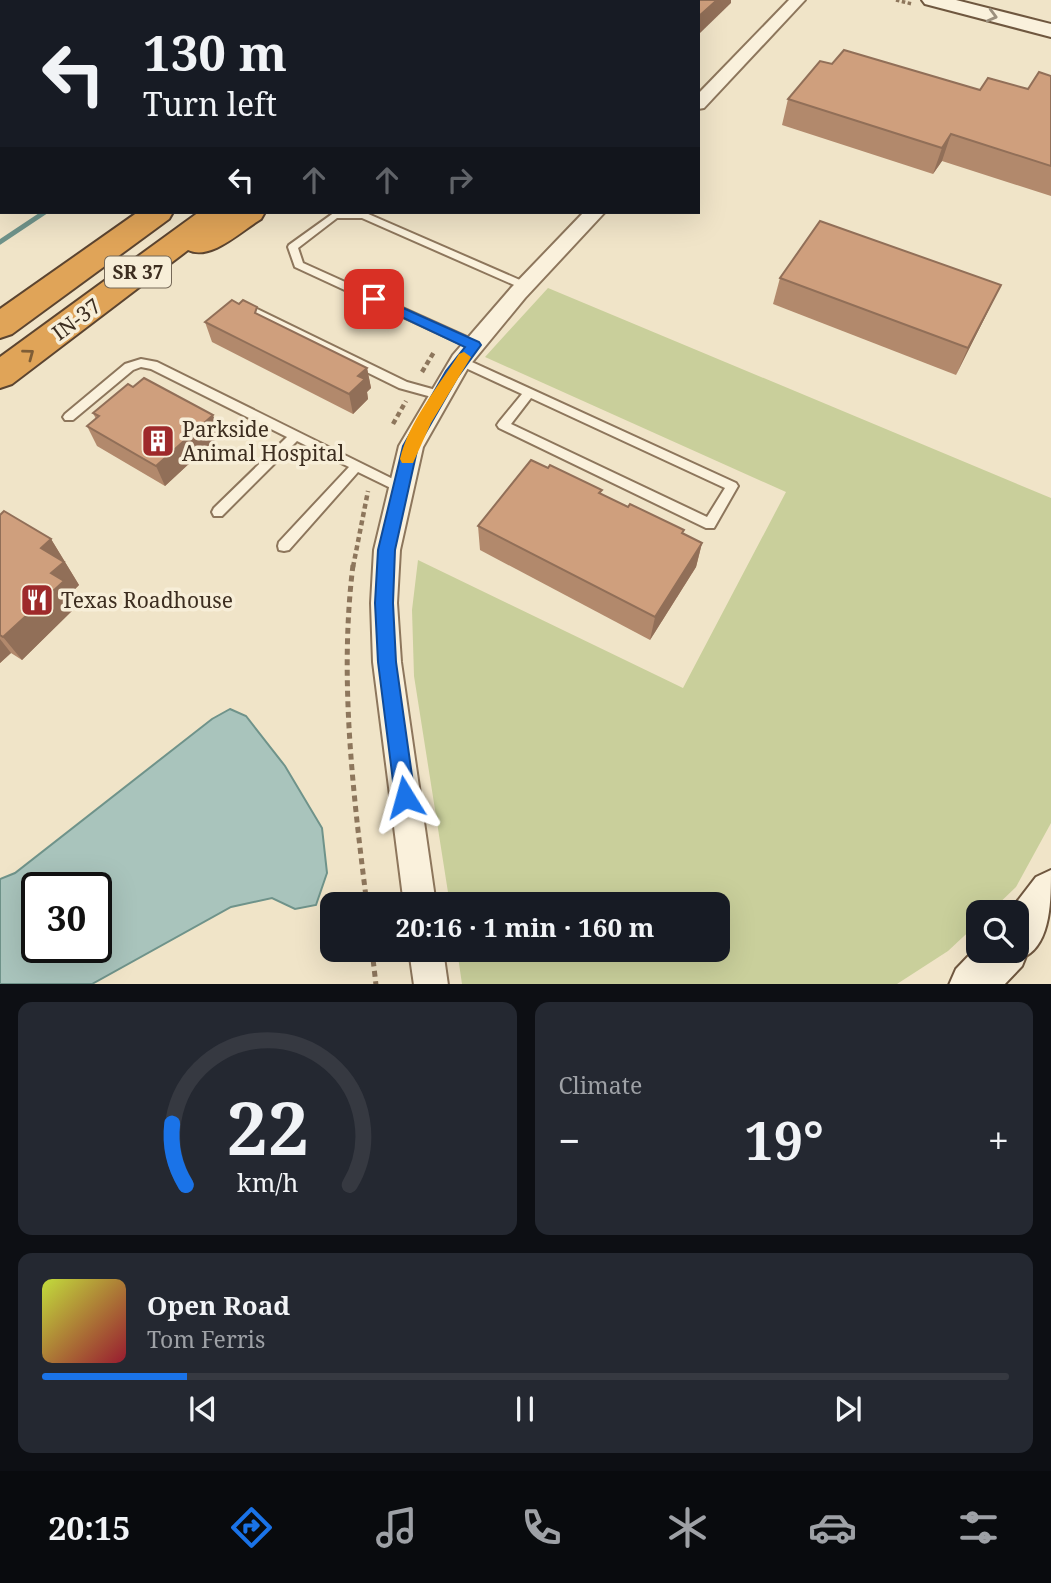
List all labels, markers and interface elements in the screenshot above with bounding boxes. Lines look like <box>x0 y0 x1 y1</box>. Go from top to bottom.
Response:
one-way arrow <box>986 7 998 22</box>
text: 130 m <box>143 19 287 85</box>
icon: left <box>28 28 119 119</box>
text: Turn left <box>143 82 277 125</box>
icon: left <box>222 161 260 199</box>
icon: ahead <box>295 161 333 199</box>
icon: ahead <box>368 161 406 199</box>
icon: right <box>441 161 479 199</box>
road number: SR 37 <box>105 256 171 288</box>
pin <box>344 269 404 329</box>
icon: arrive <box>355 280 393 318</box>
street label: IN-37 <box>46 292 106 346</box>
one-way arrow <box>21 349 34 362</box>
place label: Parkside Animal Hospital <box>182 415 345 467</box>
building icon: Parkside Animal Hospital <box>139 422 177 460</box>
restaurant icon: Texas Roadhouse <box>18 581 56 619</box>
place label: Texas Roadhouse <box>61 586 233 614</box>
position arrow <box>368 760 442 834</box>
speed limit sign: 30 <box>21 872 112 963</box>
map controls <box>966 900 1029 963</box>
button: search <box>966 900 1029 963</box>
text: 20:16 · 1 min · 160 m <box>395 909 655 945</box>
text: Climate <box>559 1069 642 1101</box>
text: 22 <box>226 1077 308 1176</box>
text: 19° <box>744 1104 824 1175</box>
text: − <box>559 1114 581 1166</box>
text: + <box>988 1114 1009 1166</box>
text: km/h <box>237 1164 298 1198</box>
text: Open Road <box>147 1287 290 1323</box>
text: Tom Ferris <box>147 1323 265 1355</box>
icon: previous <box>184 1390 222 1428</box>
icon: pause <box>506 1390 544 1428</box>
icon: next <box>829 1390 867 1428</box>
icon: directions <box>227 1503 276 1552</box>
icon: music <box>372 1503 421 1552</box>
icon: phone <box>517 1503 566 1552</box>
icon: climate <box>663 1503 712 1552</box>
icon: car <box>808 1503 857 1552</box>
icon: filters <box>954 1503 1003 1552</box>
text: 20:15 <box>48 1506 130 1549</box>

